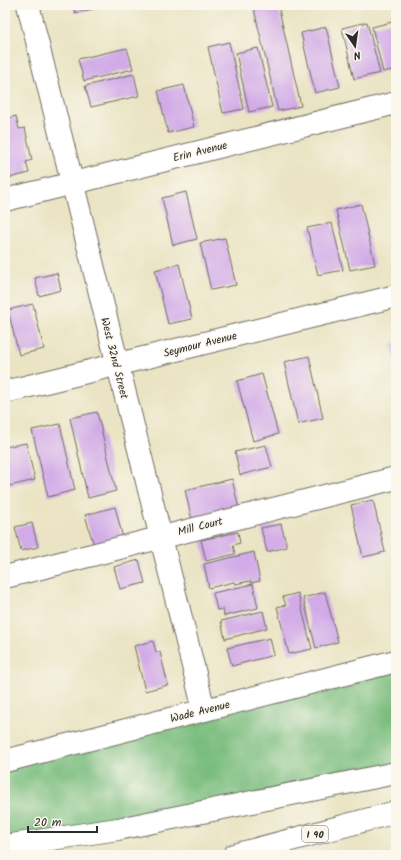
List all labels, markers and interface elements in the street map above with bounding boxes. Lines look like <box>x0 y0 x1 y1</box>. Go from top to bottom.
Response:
north arrow <box>335 26 375 66</box>
text: N <box>352 45 362 64</box>
street label: Erin Avenue <box>171 137 229 167</box>
street label: West 32nd Street <box>95 316 133 402</box>
street label: Seymour Avenue <box>161 327 239 363</box>
street label: Mill Court <box>176 513 225 541</box>
street label: Wade Avenue <box>168 696 232 728</box>
scale bar <box>28 808 97 834</box>
text: 20 m <box>34 813 62 832</box>
road number: I 90 <box>302 826 328 842</box>

